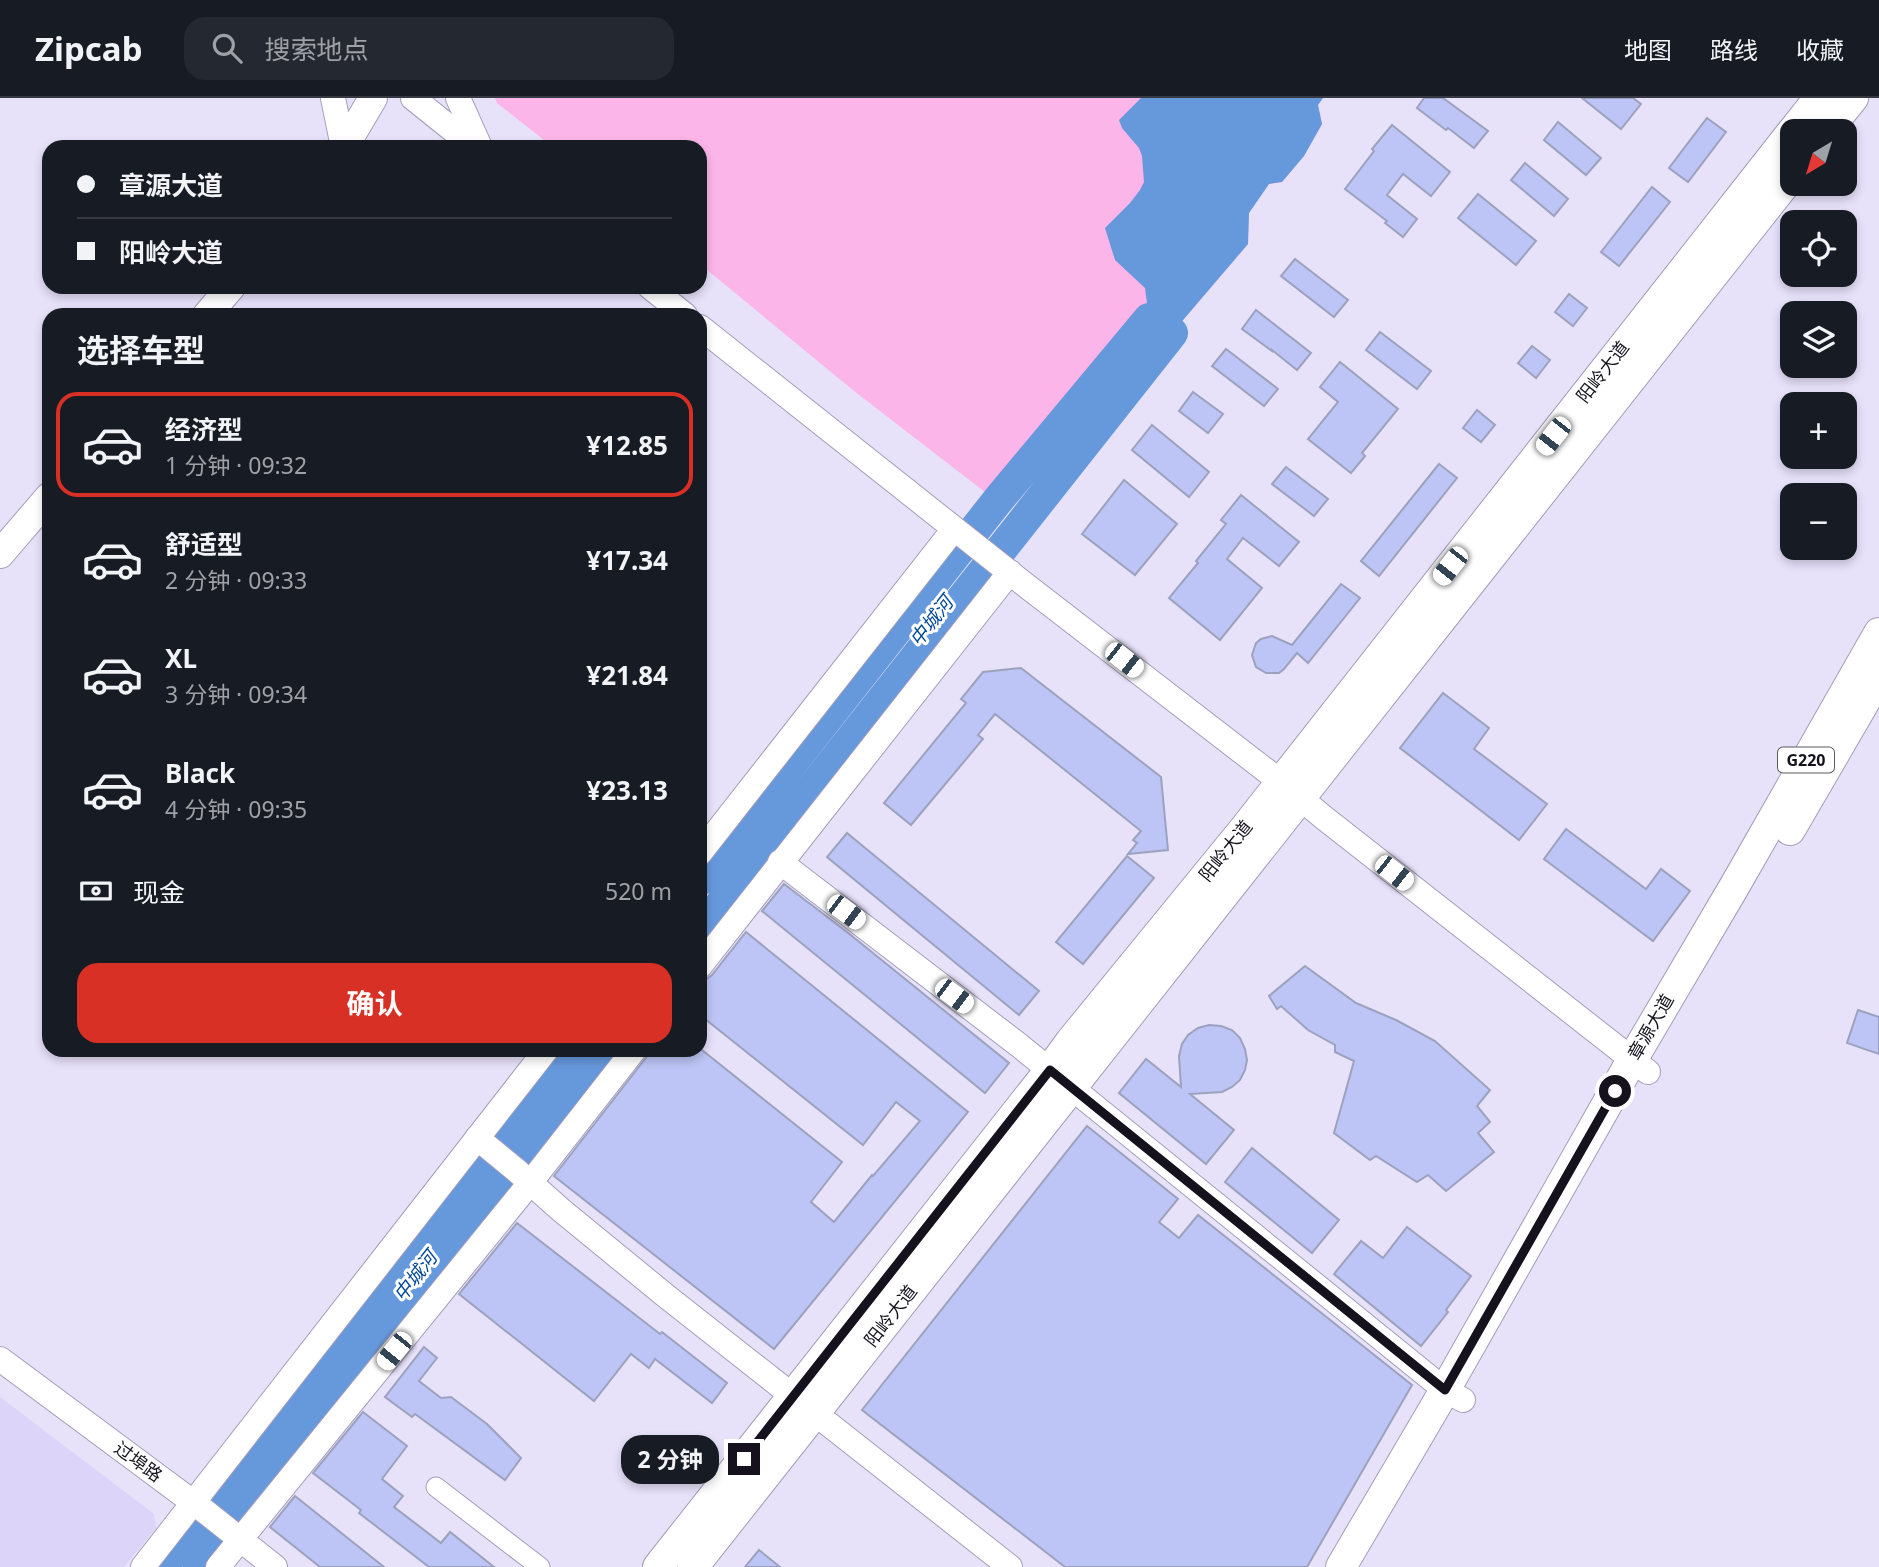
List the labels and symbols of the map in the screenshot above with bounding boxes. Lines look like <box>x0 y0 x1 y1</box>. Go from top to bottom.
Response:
north arrow <box>1780 119 1857 196</box>
street label: 阳岭大道 <box>1571 336 1634 407</box>
car <box>1532 413 1575 459</box>
car <box>1429 543 1472 589</box>
water label: 中城河 <box>903 587 961 651</box>
car <box>1101 639 1148 681</box>
road number: G220 <box>1778 748 1834 772</box>
street label: 阳岭大道 <box>1193 815 1257 886</box>
car <box>1371 852 1418 894</box>
car <box>823 891 870 933</box>
car <box>931 975 978 1017</box>
street label: 章源大道 <box>1622 989 1679 1064</box>
route start <box>1599 1075 1631 1107</box>
water label: 中城河 <box>387 1242 445 1306</box>
street label: 阳岭大道 <box>859 1280 922 1351</box>
car <box>373 1328 416 1374</box>
callout: 2 分钟 <box>622 1434 720 1484</box>
street label: 过埠路 <box>110 1436 167 1487</box>
route end <box>728 1443 760 1475</box>

